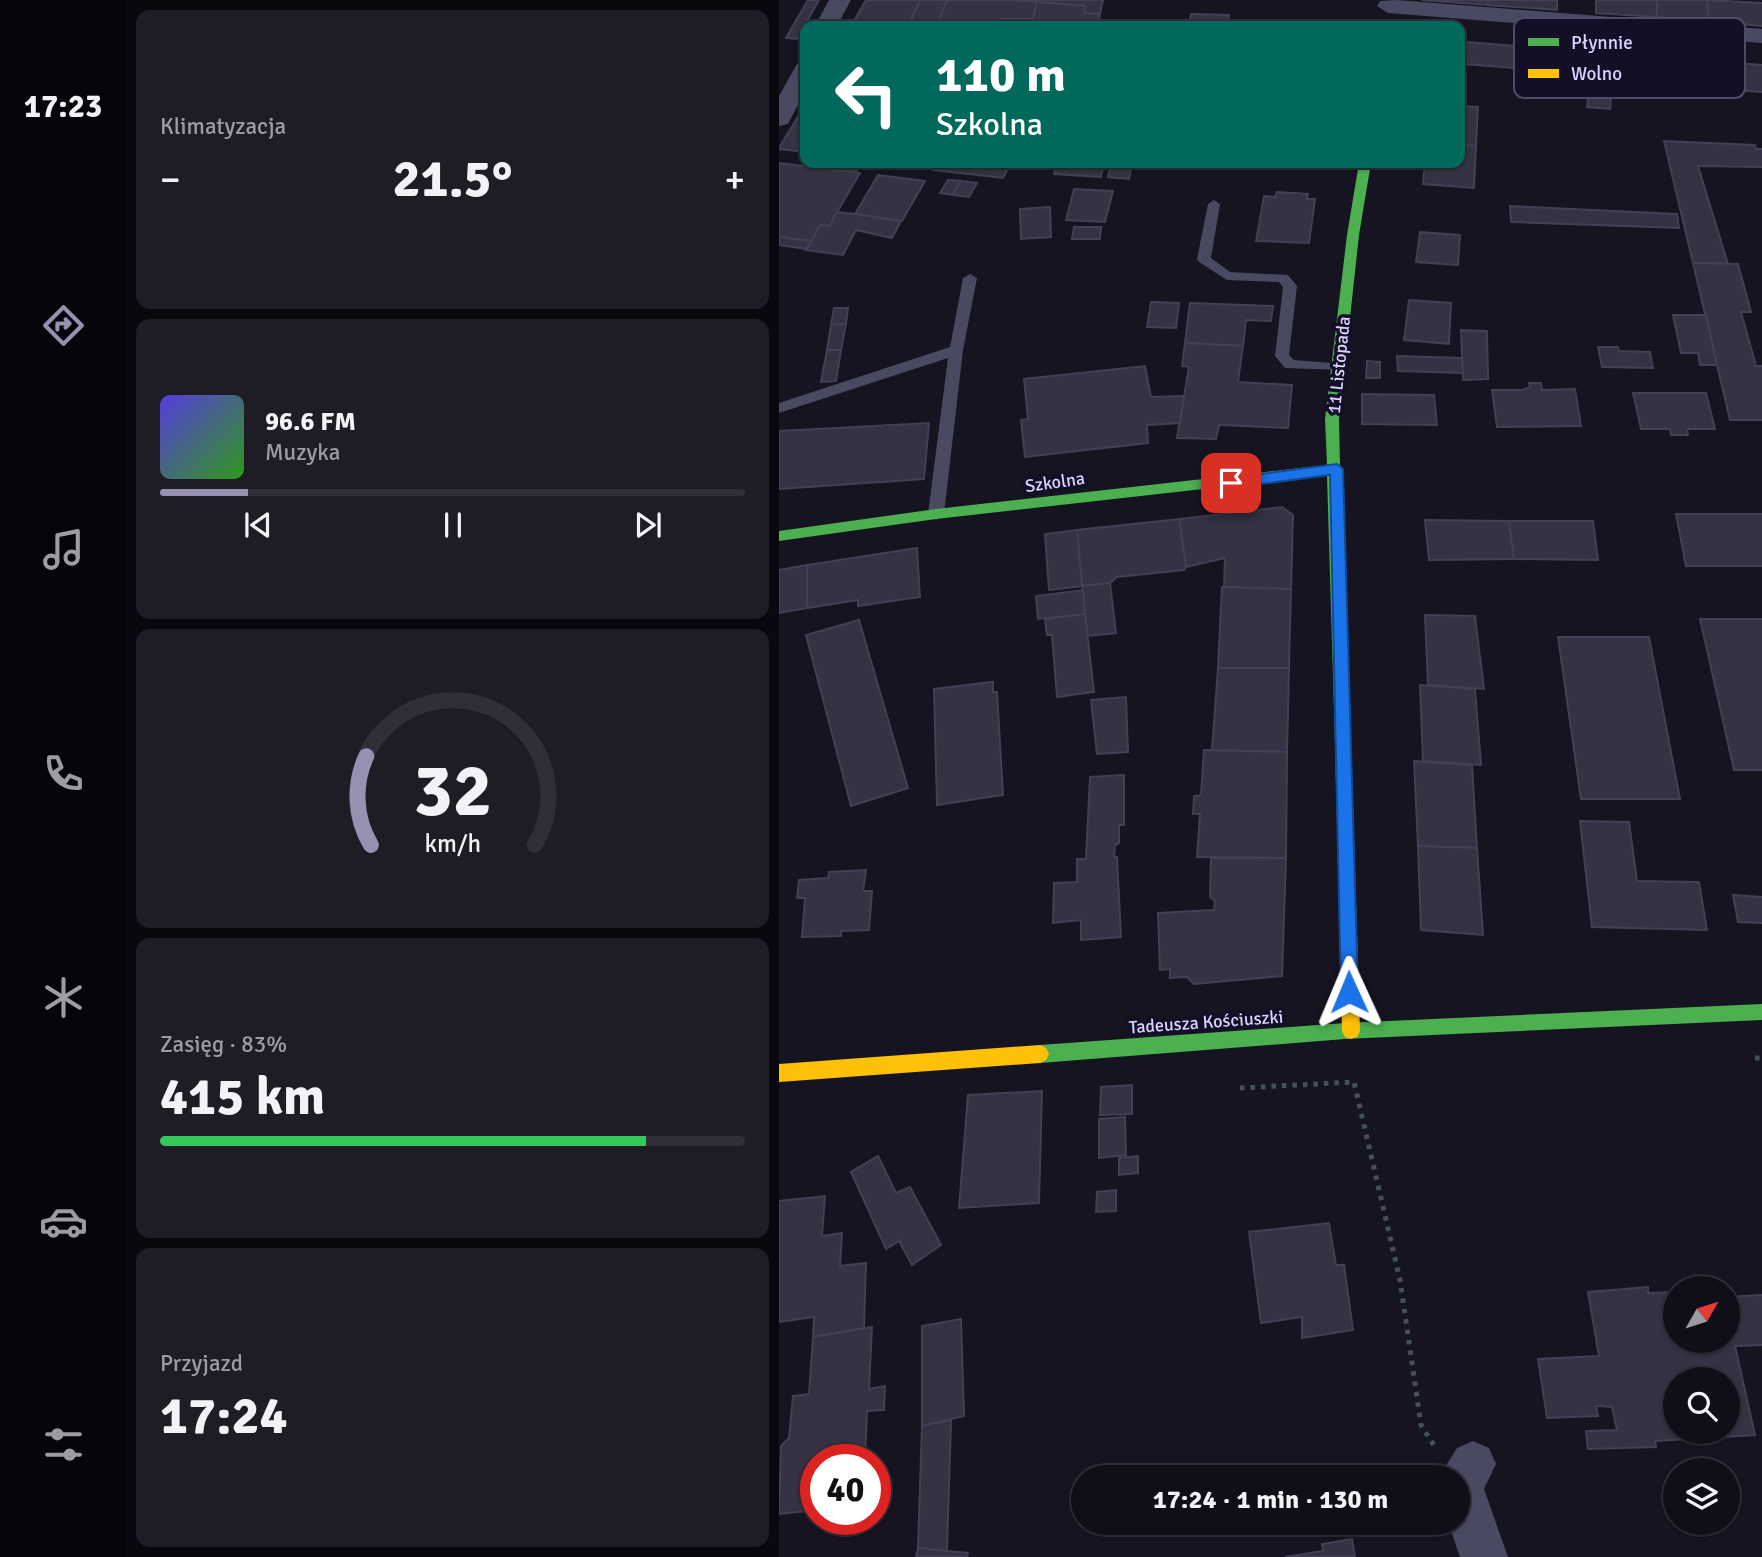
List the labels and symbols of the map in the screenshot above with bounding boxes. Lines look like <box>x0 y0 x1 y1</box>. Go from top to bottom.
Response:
legend <box>1514 18 1745 98</box>
text: Płynnie <box>1571 31 1633 55</box>
text: Wolno <box>1571 62 1622 86</box>
street label: 11 Listopada <box>1323 315 1355 415</box>
pin <box>1201 453 1261 513</box>
street label: Szkolna <box>1024 467 1086 497</box>
position arrow <box>1312 955 1386 1029</box>
street label: Tadeusza Kościuszki <box>1128 1006 1284 1038</box>
north arrow <box>1663 1276 1740 1353</box>
speed limit sign: 40 <box>800 1444 891 1535</box>

